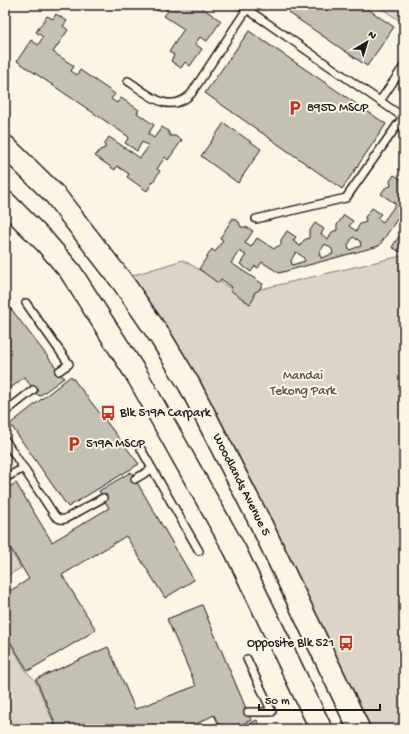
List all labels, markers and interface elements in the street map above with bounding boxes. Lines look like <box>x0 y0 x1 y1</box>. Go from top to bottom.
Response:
north arrow <box>347 22 387 62</box>
text: N <box>365 29 378 43</box>
parking icon: 895D MSCP <box>286 99 304 117</box>
place label: 895D MSCP <box>307 101 369 116</box>
park label: Mandai Tekong Park <box>269 369 337 399</box>
bus stop icon: Blk 519A Carpark <box>99 404 117 422</box>
place label: Blk 519A Carpark <box>119 406 212 421</box>
street label: Woodlands Avenue 5 <box>209 431 273 539</box>
parking icon: 519A MSCP <box>65 435 83 453</box>
place label: 519A MSCP <box>86 437 145 452</box>
bus stop icon: Opposite Blk 521 <box>337 634 355 652</box>
place label: Opposite Blk 521 <box>247 636 334 651</box>
scale bar <box>259 686 380 712</box>
text: 50 m <box>265 695 290 709</box>

